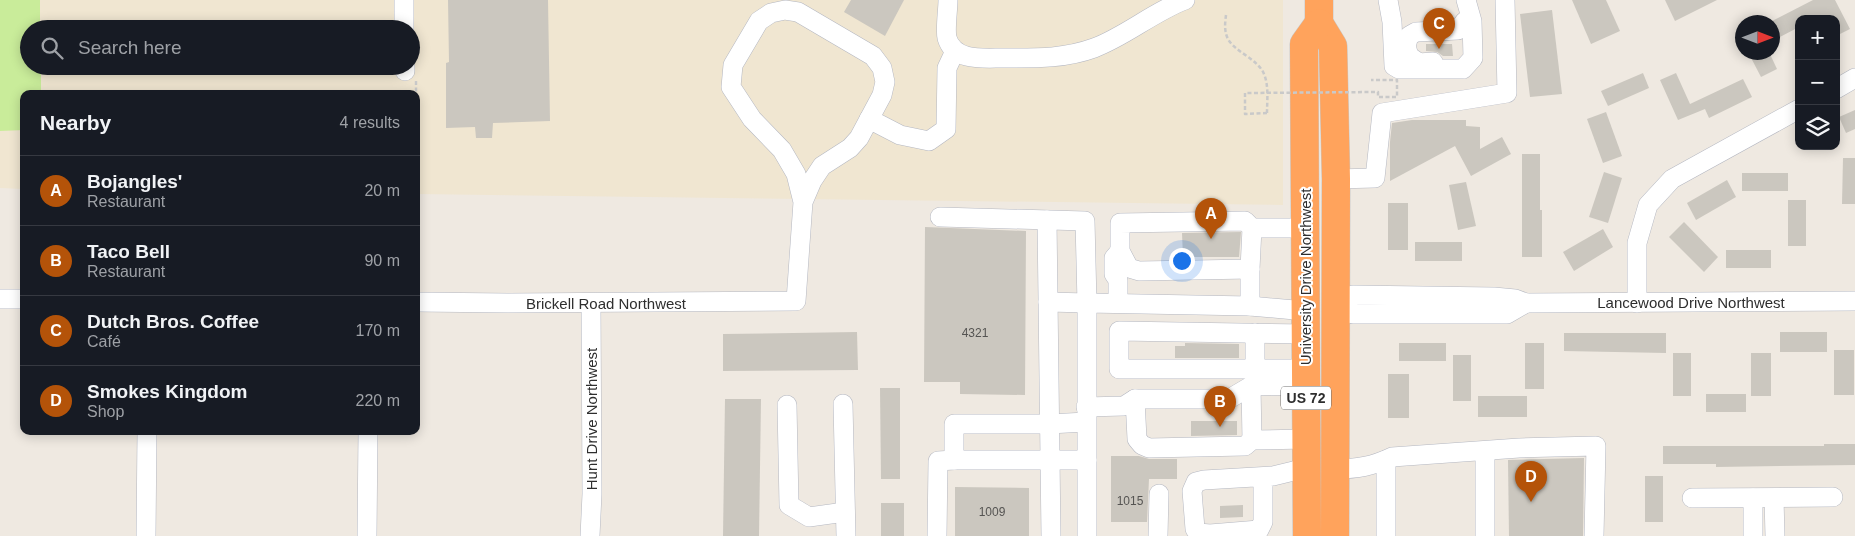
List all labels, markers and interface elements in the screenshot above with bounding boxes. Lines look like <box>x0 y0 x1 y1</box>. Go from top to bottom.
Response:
pin: C <box>1423 8 1455 49</box>
north arrow <box>1735 15 1780 60</box>
map controls <box>1795 15 1840 150</box>
button: + <box>1795 15 1840 60</box>
search box <box>20 20 420 75</box>
icon: search <box>38 34 66 62</box>
text: Search here <box>78 37 182 58</box>
button: − <box>1795 60 1840 105</box>
button: layers <box>1795 105 1840 150</box>
text: Nearby <box>40 111 111 134</box>
text: 4 results <box>340 114 400 131</box>
text: Bojangles' <box>87 171 182 192</box>
text: A <box>50 182 62 199</box>
text: 20 m <box>364 182 400 199</box>
street label: University Drive Northwest <box>1297 188 1314 365</box>
text: Restaurant <box>87 193 165 210</box>
pin: A <box>1195 198 1227 239</box>
text: Taco Bell <box>87 241 170 262</box>
your location <box>1169 248 1195 274</box>
text: B <box>50 252 62 269</box>
text: 90 m <box>364 252 400 269</box>
text: Restaurant <box>87 263 165 280</box>
street label: Lancewood Drive Northwest <box>1597 294 1786 311</box>
street label: Brickell Road Northwest <box>526 295 687 312</box>
text: Dutch Bros. Coffee <box>87 311 259 332</box>
text: C <box>50 322 62 339</box>
text: 170 m <box>356 322 400 339</box>
house number: 4321 <box>962 326 989 340</box>
text: Café <box>87 333 121 350</box>
street label: Hunt Drive Northwest <box>583 347 600 490</box>
text: Smokes Kingdom <box>87 381 247 402</box>
pin: B <box>1204 386 1236 427</box>
road number: US 72 <box>1281 386 1331 409</box>
text: D <box>50 392 62 409</box>
text: 220 m <box>356 392 400 409</box>
text: Shop <box>87 403 124 420</box>
pin: D <box>1515 461 1547 502</box>
house number: 1015 <box>1117 494 1144 508</box>
house number: 1009 <box>979 505 1006 519</box>

